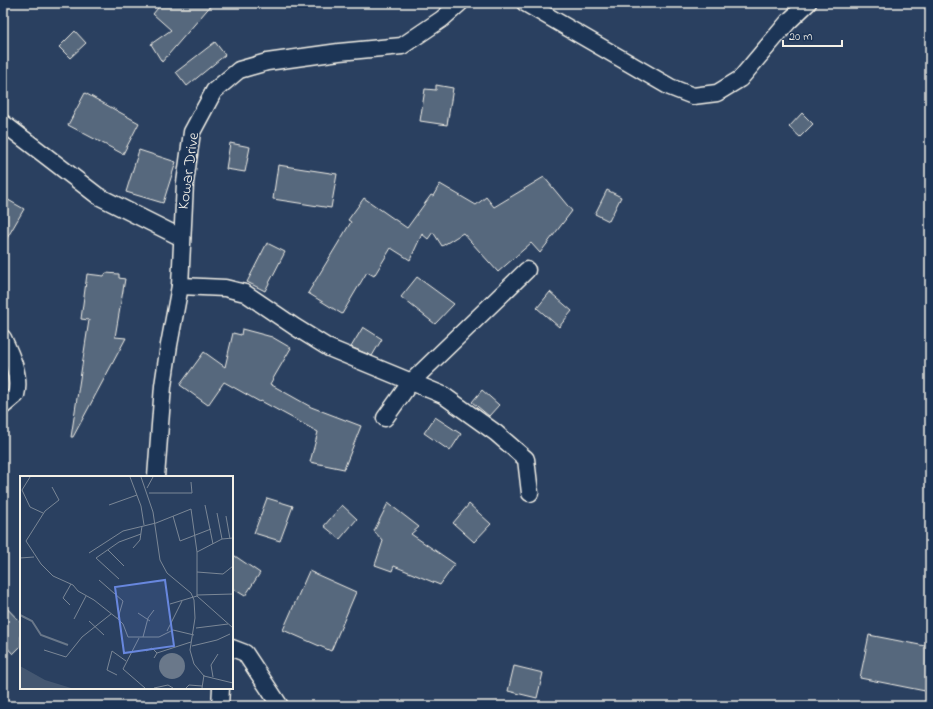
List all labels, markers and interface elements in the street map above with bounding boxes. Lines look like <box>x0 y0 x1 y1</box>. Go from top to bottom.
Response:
scale bar <box>783 22 842 48</box>
text: 20 m <box>789 28 812 46</box>
street label: Kowar Drive <box>172 130 206 211</box>
inset map <box>20 476 233 689</box>

